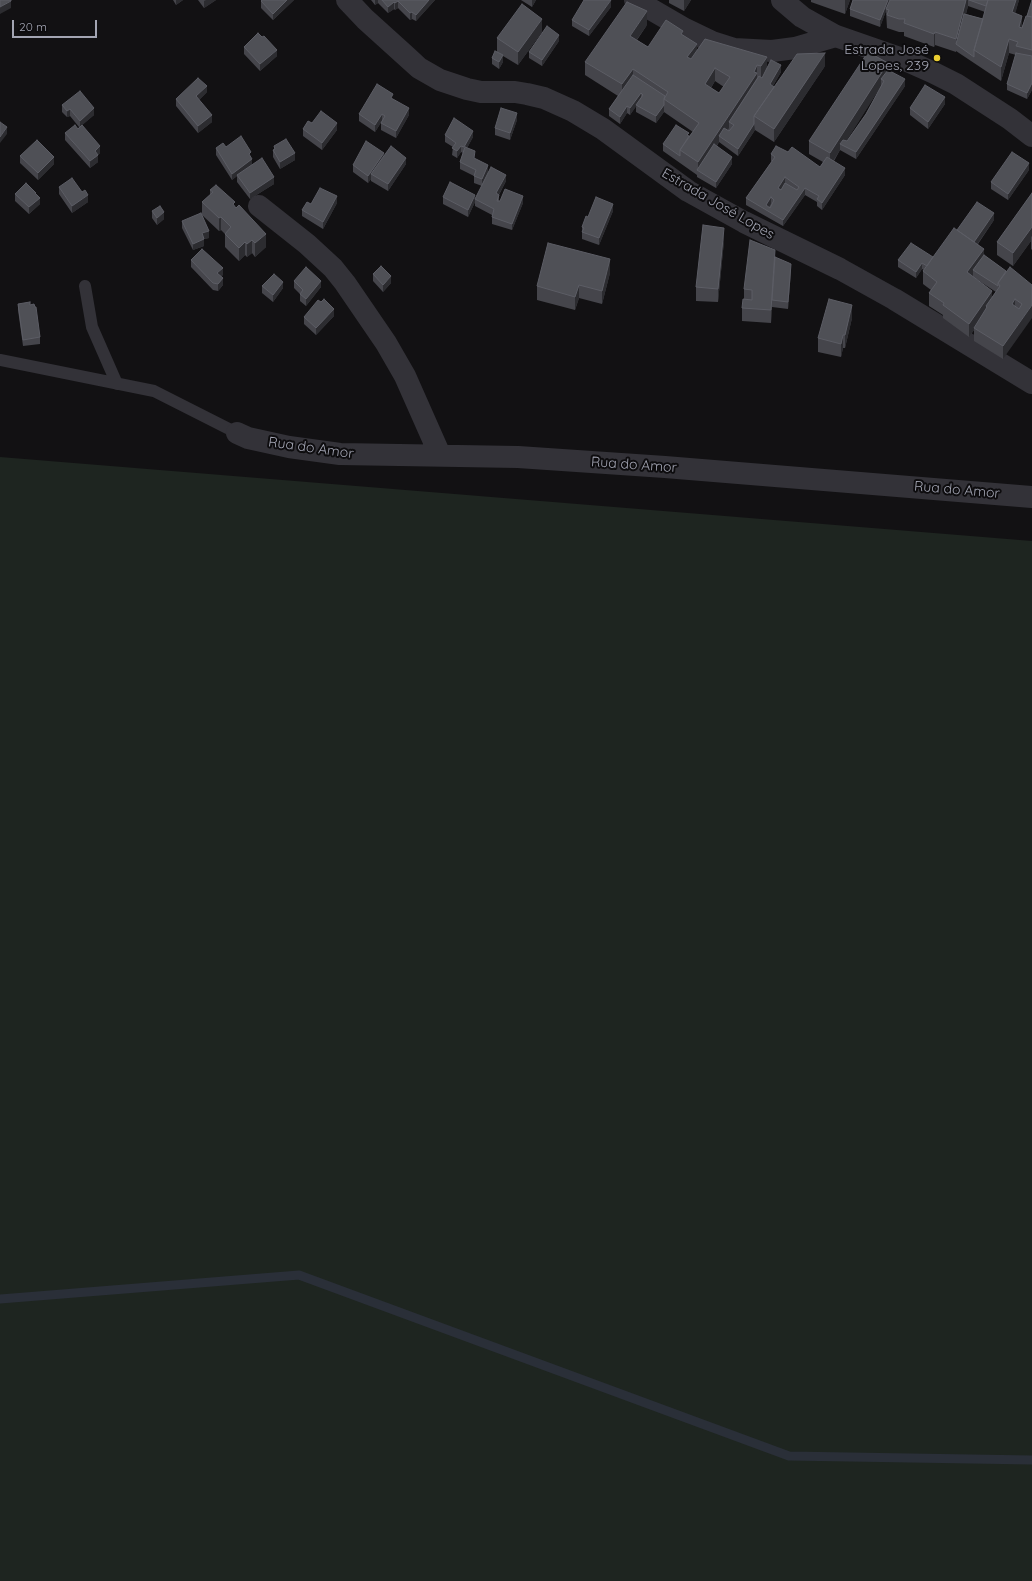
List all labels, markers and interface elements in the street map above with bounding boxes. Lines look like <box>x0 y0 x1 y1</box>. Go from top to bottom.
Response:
scale bar <box>14 12 99 38</box>
text: 20 m <box>19 19 47 34</box>
place label: Estrada José Lopes, 239 <box>844 42 929 74</box>
marker: Estrada José Lopes, 239 <box>932 53 942 63</box>
street label: Estrada José Lopes <box>659 165 777 243</box>
street label: Rua do Amor <box>267 434 355 462</box>
street label: Rua do Amor <box>591 454 677 476</box>
street label: Rua do Amor <box>913 478 1001 502</box>

